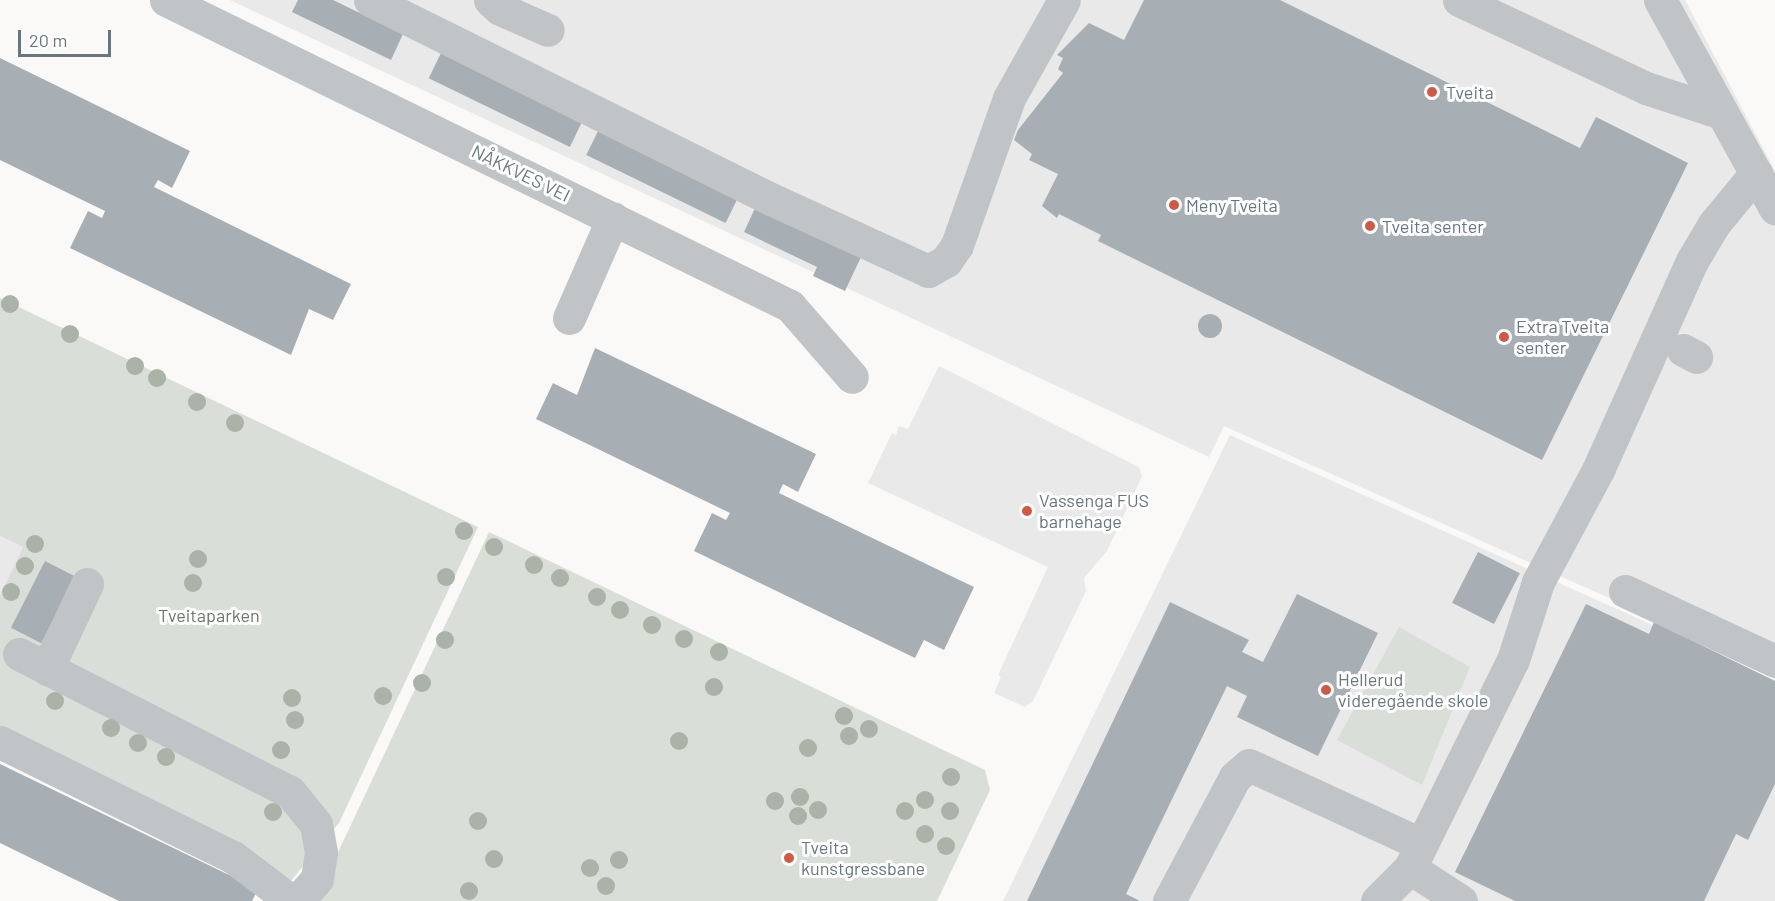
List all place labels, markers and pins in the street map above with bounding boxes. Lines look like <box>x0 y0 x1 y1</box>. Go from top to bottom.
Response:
place label: Tveita <box>1446 81 1494 103</box>
marker: Tveita <box>1423 83 1441 101</box>
place label: Meny Tveita <box>1186 194 1278 216</box>
marker: Meny Tveita <box>1167 198 1181 212</box>
place label: Tveita senter <box>1382 215 1484 237</box>
marker: Tveita senter <box>1363 219 1377 233</box>
place label: Extra Tveita senter <box>1516 316 1609 358</box>
marker: Extra Tveita senter <box>1497 330 1511 344</box>
place label: Vassenga FUS barnehage <box>1039 490 1149 532</box>
marker: Vassenga FUS barnehage <box>1020 504 1034 518</box>
place label: Hellerud videregående skole <box>1338 669 1488 712</box>
marker: Hellerud videregående skole <box>1319 683 1333 697</box>
place label: Tveita kunstgressbane <box>801 837 925 880</box>
marker: Tveita kunstgressbane <box>782 851 796 865</box>

